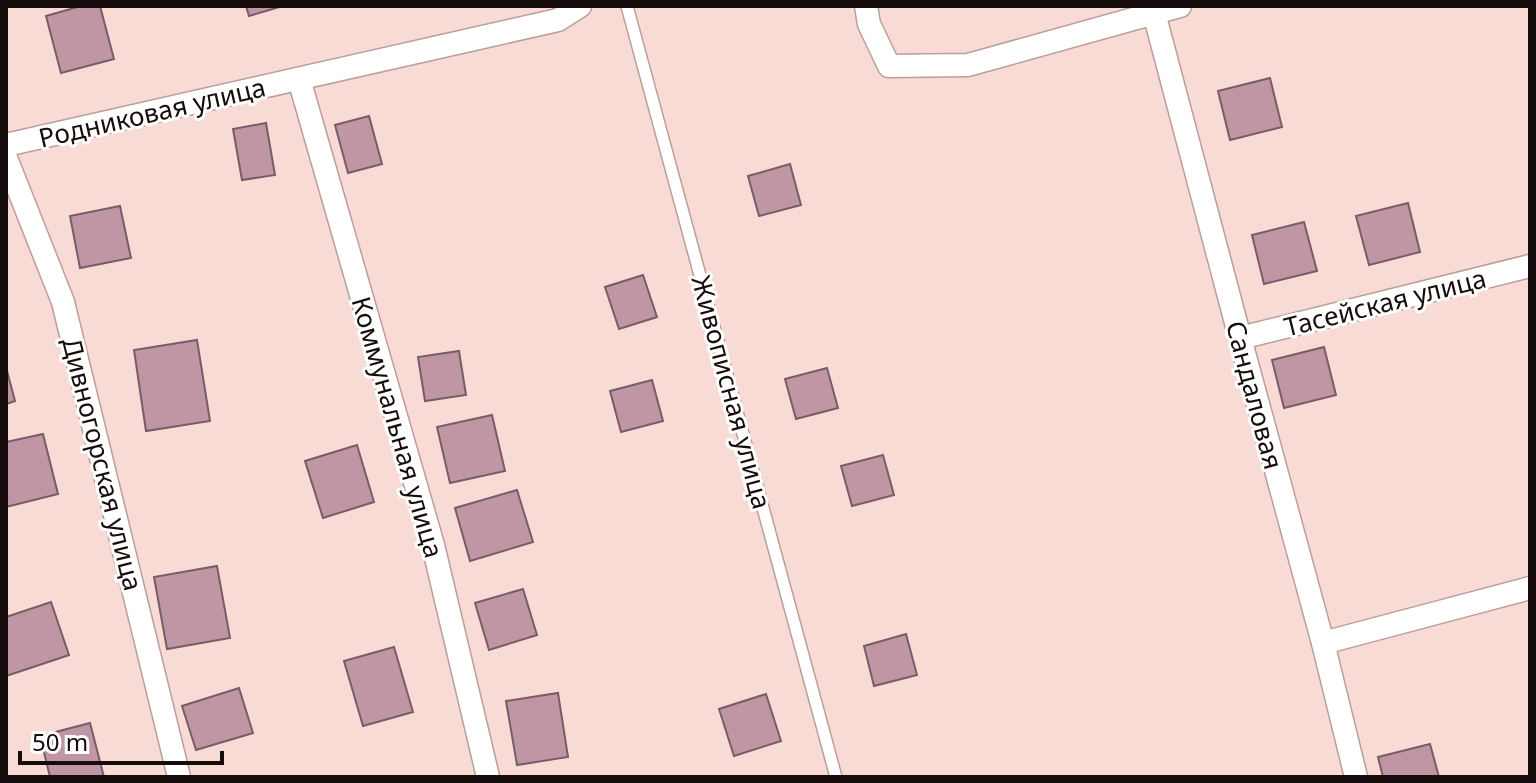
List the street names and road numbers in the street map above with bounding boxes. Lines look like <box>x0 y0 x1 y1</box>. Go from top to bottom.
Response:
street label: Родниковая улица <box>35 68 269 156</box>
street label: Тасейская улица <box>1280 260 1490 344</box>
street label: Живописная улица <box>684 271 780 513</box>
street label: Коммунальная улица <box>343 292 453 562</box>
street label: Сандаловая <box>1218 317 1292 473</box>
street label: Дивногорская улица <box>54 334 152 594</box>

